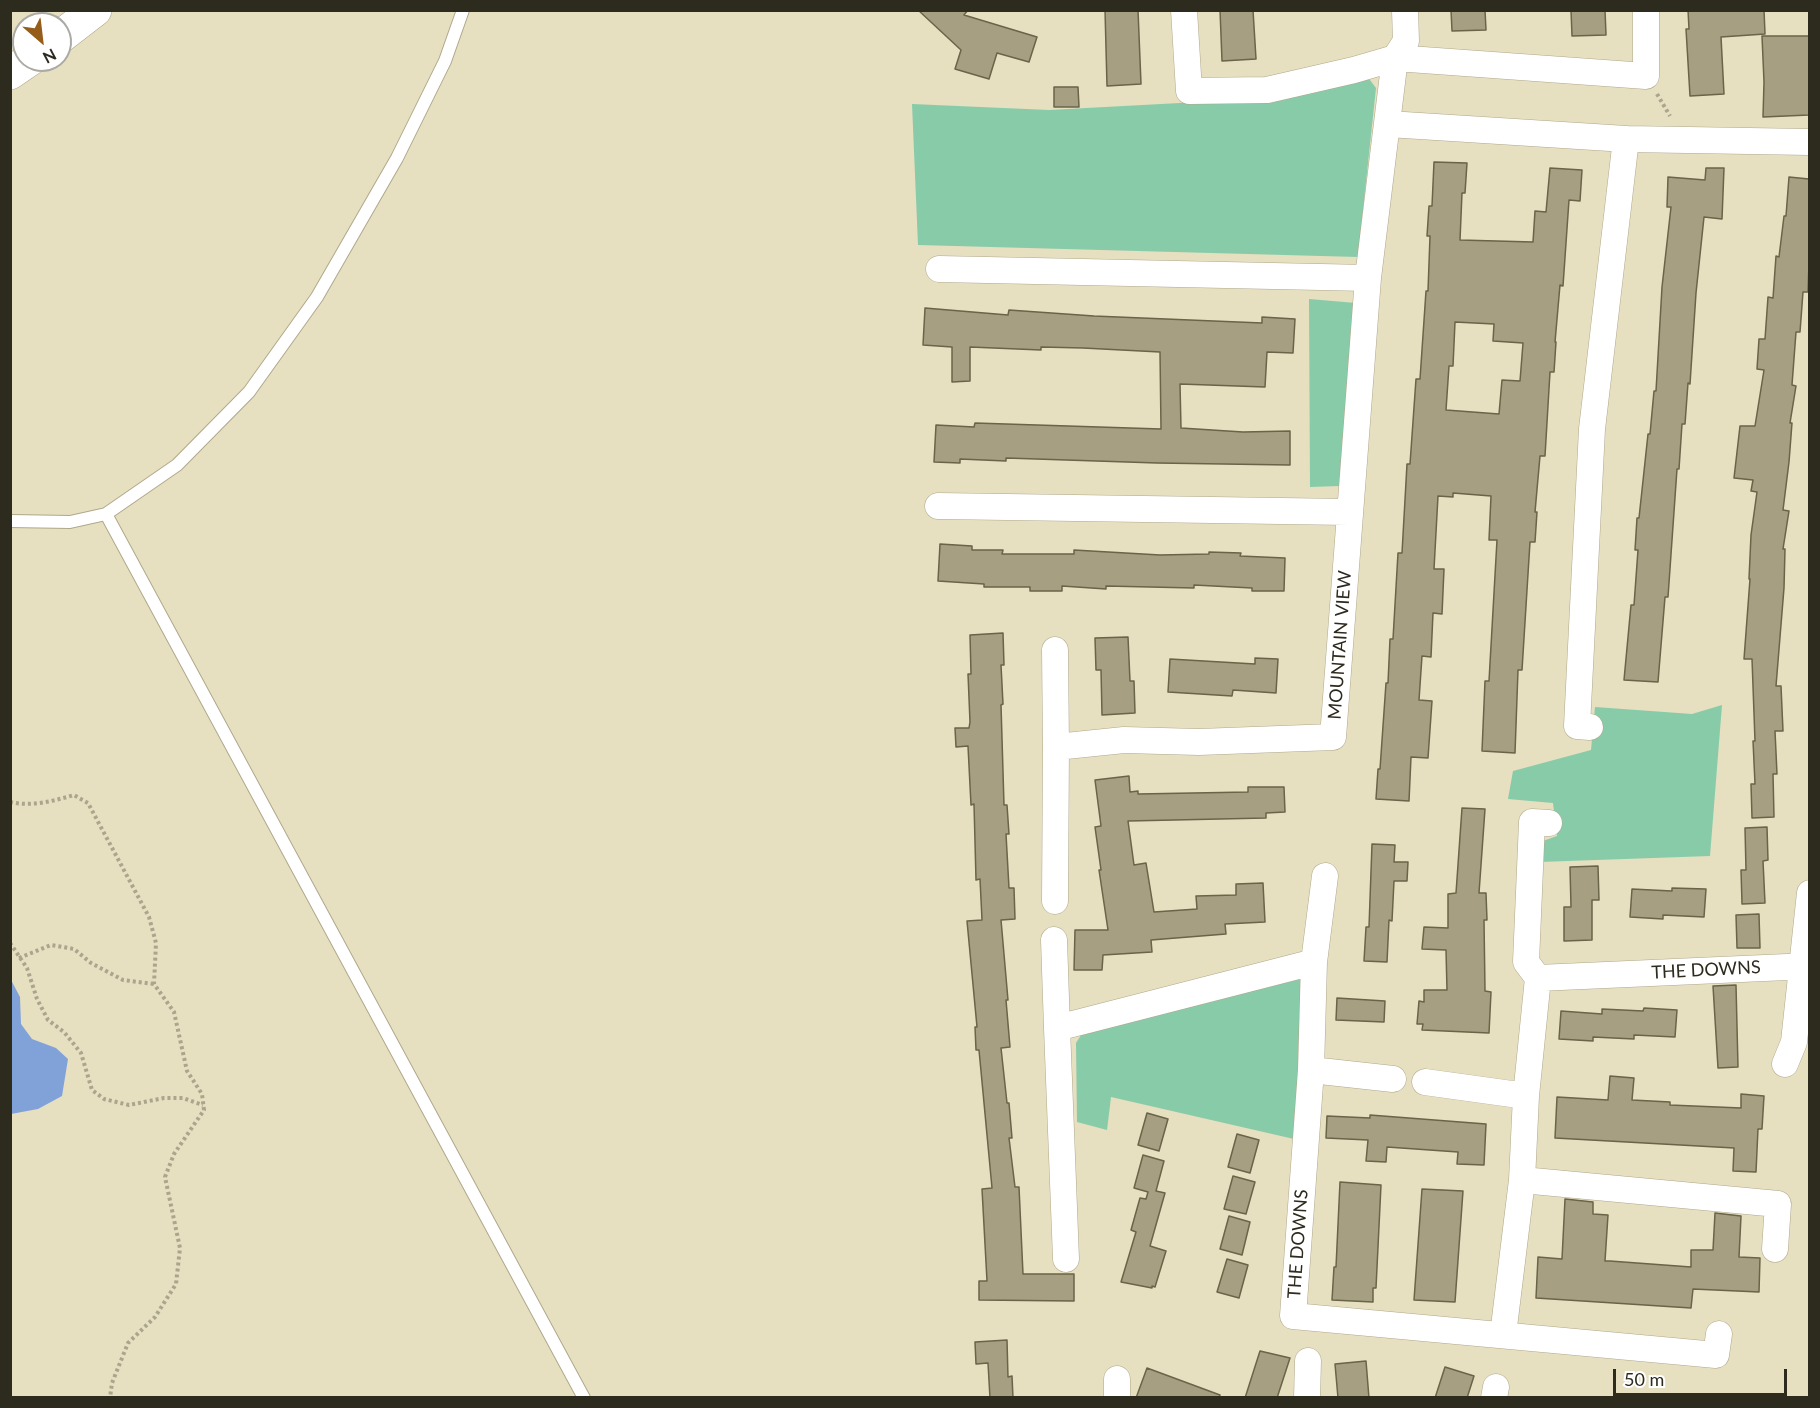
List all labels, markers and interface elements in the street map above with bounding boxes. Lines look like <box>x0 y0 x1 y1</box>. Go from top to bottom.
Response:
north arrow <box>12 12 72 72</box>
text: N <box>40 45 60 68</box>
street label: MOUNTAIN VIEW <box>1324 570 1356 720</box>
street label: THE DOWNS <box>1651 956 1761 984</box>
street label: THE DOWNS <box>1283 1189 1313 1299</box>
scale bar <box>1616 1357 1790 1395</box>
text: 50 m <box>1624 1368 1664 1390</box>

